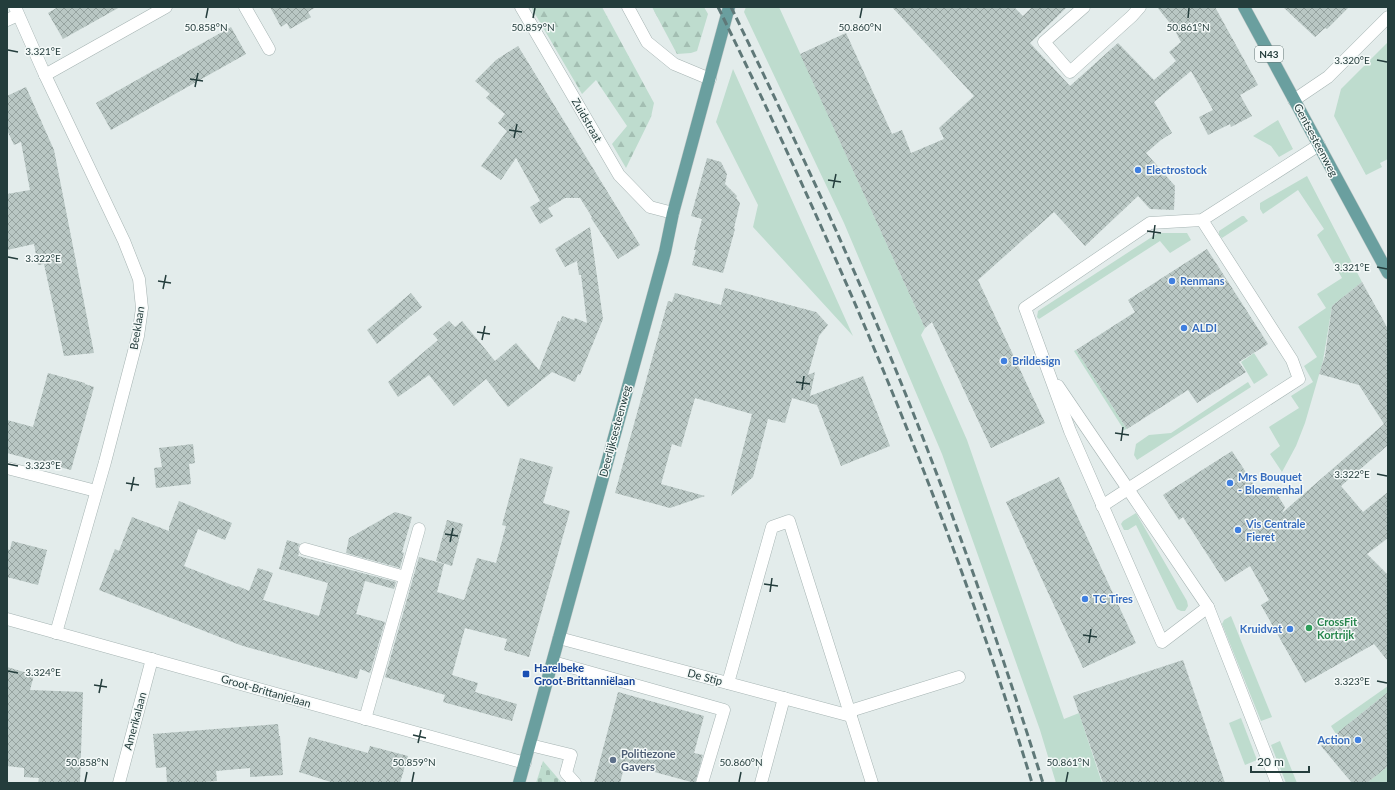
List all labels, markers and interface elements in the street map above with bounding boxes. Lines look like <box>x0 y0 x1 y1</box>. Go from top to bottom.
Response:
text: 50.858°N <box>184 21 228 33</box>
text: 50.859°N <box>511 21 555 33</box>
text: 50.860°N <box>838 21 882 33</box>
text: 50.861°N <box>1166 21 1210 33</box>
text: 3.321°E <box>25 45 61 57</box>
road number: N43 <box>1255 46 1283 62</box>
text: 3.320°E <box>1334 54 1370 66</box>
street label: Zuidstraat <box>570 95 605 144</box>
street label: Gentsesteenweg <box>1292 101 1341 179</box>
place label: Electrostock <box>1146 163 1207 176</box>
marker: Electrostock <box>1133 165 1143 175</box>
text: 3.322°E <box>25 252 61 264</box>
text: 3.321°E <box>1334 261 1370 273</box>
place label: Renmans <box>1180 274 1225 287</box>
marker: Renmans <box>1167 276 1177 286</box>
street label: Beeklaan <box>127 305 146 351</box>
place label: ALDI <box>1191 321 1217 334</box>
marker: ALDI <box>1179 323 1189 333</box>
place label: Brildesign <box>1012 354 1061 367</box>
marker: Brildesign <box>999 356 1009 366</box>
street label: Deerlijksesteenweg <box>596 383 633 478</box>
text: 3.323°E <box>25 459 61 471</box>
text: 3.322°E <box>1334 468 1370 480</box>
place label: Mrs Bouquet - Bloemenhal <box>1238 470 1303 496</box>
marker: Mrs Bouquet - Bloemenhal <box>1225 478 1235 488</box>
place label: Vis Centrale Fieret <box>1245 517 1306 543</box>
marker: Vis Centrale Fieret <box>1233 525 1243 535</box>
place label: TC Tires <box>1093 592 1133 605</box>
marker: TC Tires <box>1080 594 1090 604</box>
place label: CrossFit Kortrijk <box>1317 615 1358 641</box>
place label: Kruidvat <box>1240 622 1283 635</box>
marker: CrossFit Kortrijk <box>1304 623 1314 633</box>
marker: Kruidvat <box>1285 624 1295 634</box>
place label: Harelbeke Groot-Brittanniëlaan <box>534 661 635 687</box>
text: 3.324°E <box>25 666 61 678</box>
street label: De Stip <box>686 666 724 687</box>
marker: Harelbeke Groot-Brittanniëlaan <box>521 669 531 679</box>
street label: Groot-Brittanjelaan <box>220 671 313 710</box>
text: 3.323°E <box>1334 675 1370 687</box>
street label: Amerikalaan <box>121 690 149 751</box>
place label: Action <box>1317 733 1350 746</box>
marker: Action <box>1353 735 1363 745</box>
place label: Politiezone Gavers <box>621 747 676 773</box>
scale bar <box>1251 748 1309 774</box>
text: 20 m <box>1257 754 1284 769</box>
marker: Politiezone Gavers <box>608 755 618 765</box>
text: 50.858°N <box>65 756 109 768</box>
text: 50.859°N <box>392 756 436 768</box>
text: 50.860°N <box>719 756 763 768</box>
text: 50.861°N <box>1046 756 1090 768</box>

